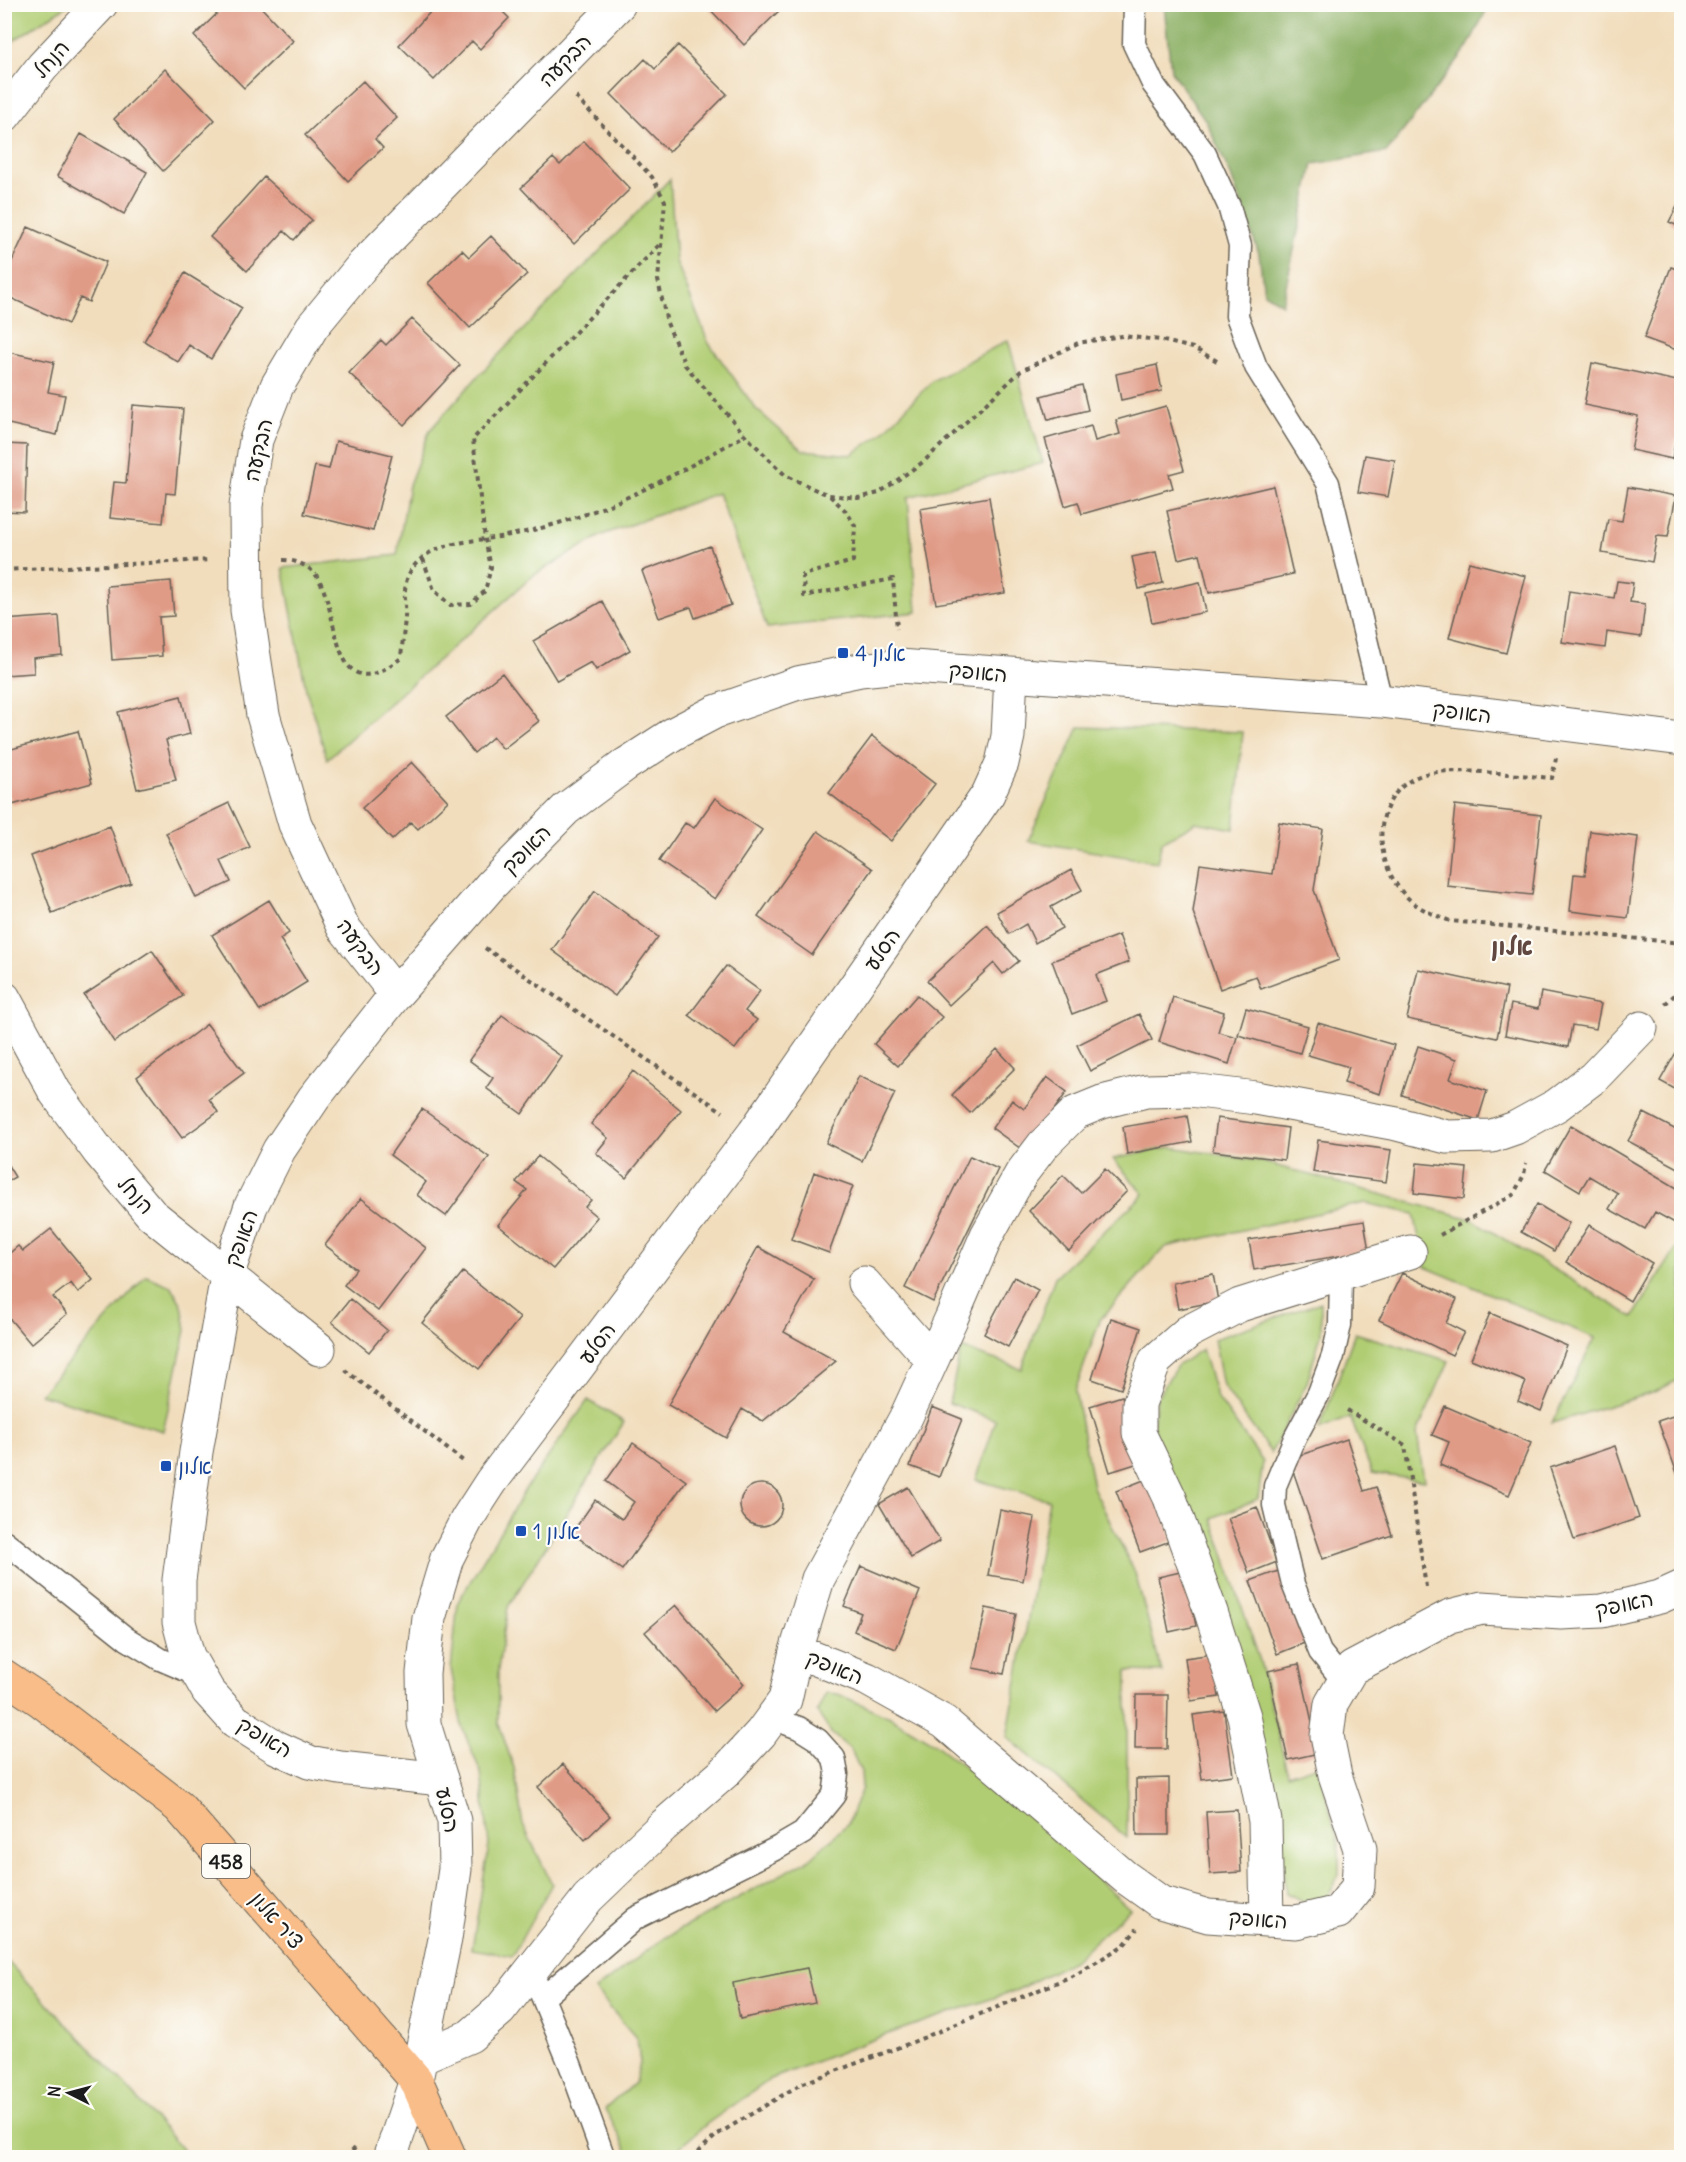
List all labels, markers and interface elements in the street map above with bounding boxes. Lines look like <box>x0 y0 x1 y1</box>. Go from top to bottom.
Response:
street label: הבקעה <box>533 27 597 93</box>
street label: הנחל <box>27 34 75 84</box>
street label: הבקעה <box>238 416 278 484</box>
place label: אלון 4 <box>855 640 906 667</box>
marker: אלון 4 <box>836 646 850 660</box>
street label: האופק <box>947 656 1009 688</box>
street label: האופק <box>1431 695 1493 729</box>
street label: האופק <box>496 819 556 879</box>
street label: הבקעה <box>331 913 391 981</box>
street label: הסלע <box>858 922 906 976</box>
district label: אלון <box>1491 931 1533 961</box>
street label: הנחל <box>112 1170 160 1220</box>
street label: האופק <box>218 1206 264 1270</box>
street label: הסלע <box>572 1317 622 1369</box>
place label: אלון <box>178 1453 212 1480</box>
marker: אלון <box>159 1459 173 1473</box>
place label: אלון 1 <box>533 1518 580 1545</box>
marker: אלון 1 <box>514 1524 528 1538</box>
street label: האופק <box>1592 1585 1656 1623</box>
street label: האופק <box>803 1643 867 1691</box>
street label: האופק <box>233 1710 297 1764</box>
street label: הסלע <box>430 1785 466 1835</box>
road number: 458 <box>202 1844 250 1878</box>
street label: ציר אלון <box>245 1886 309 1954</box>
street label: האופק <box>1228 1903 1288 1935</box>
north arrow <box>39 2063 99 2123</box>
text: N <box>44 2085 65 2098</box>

